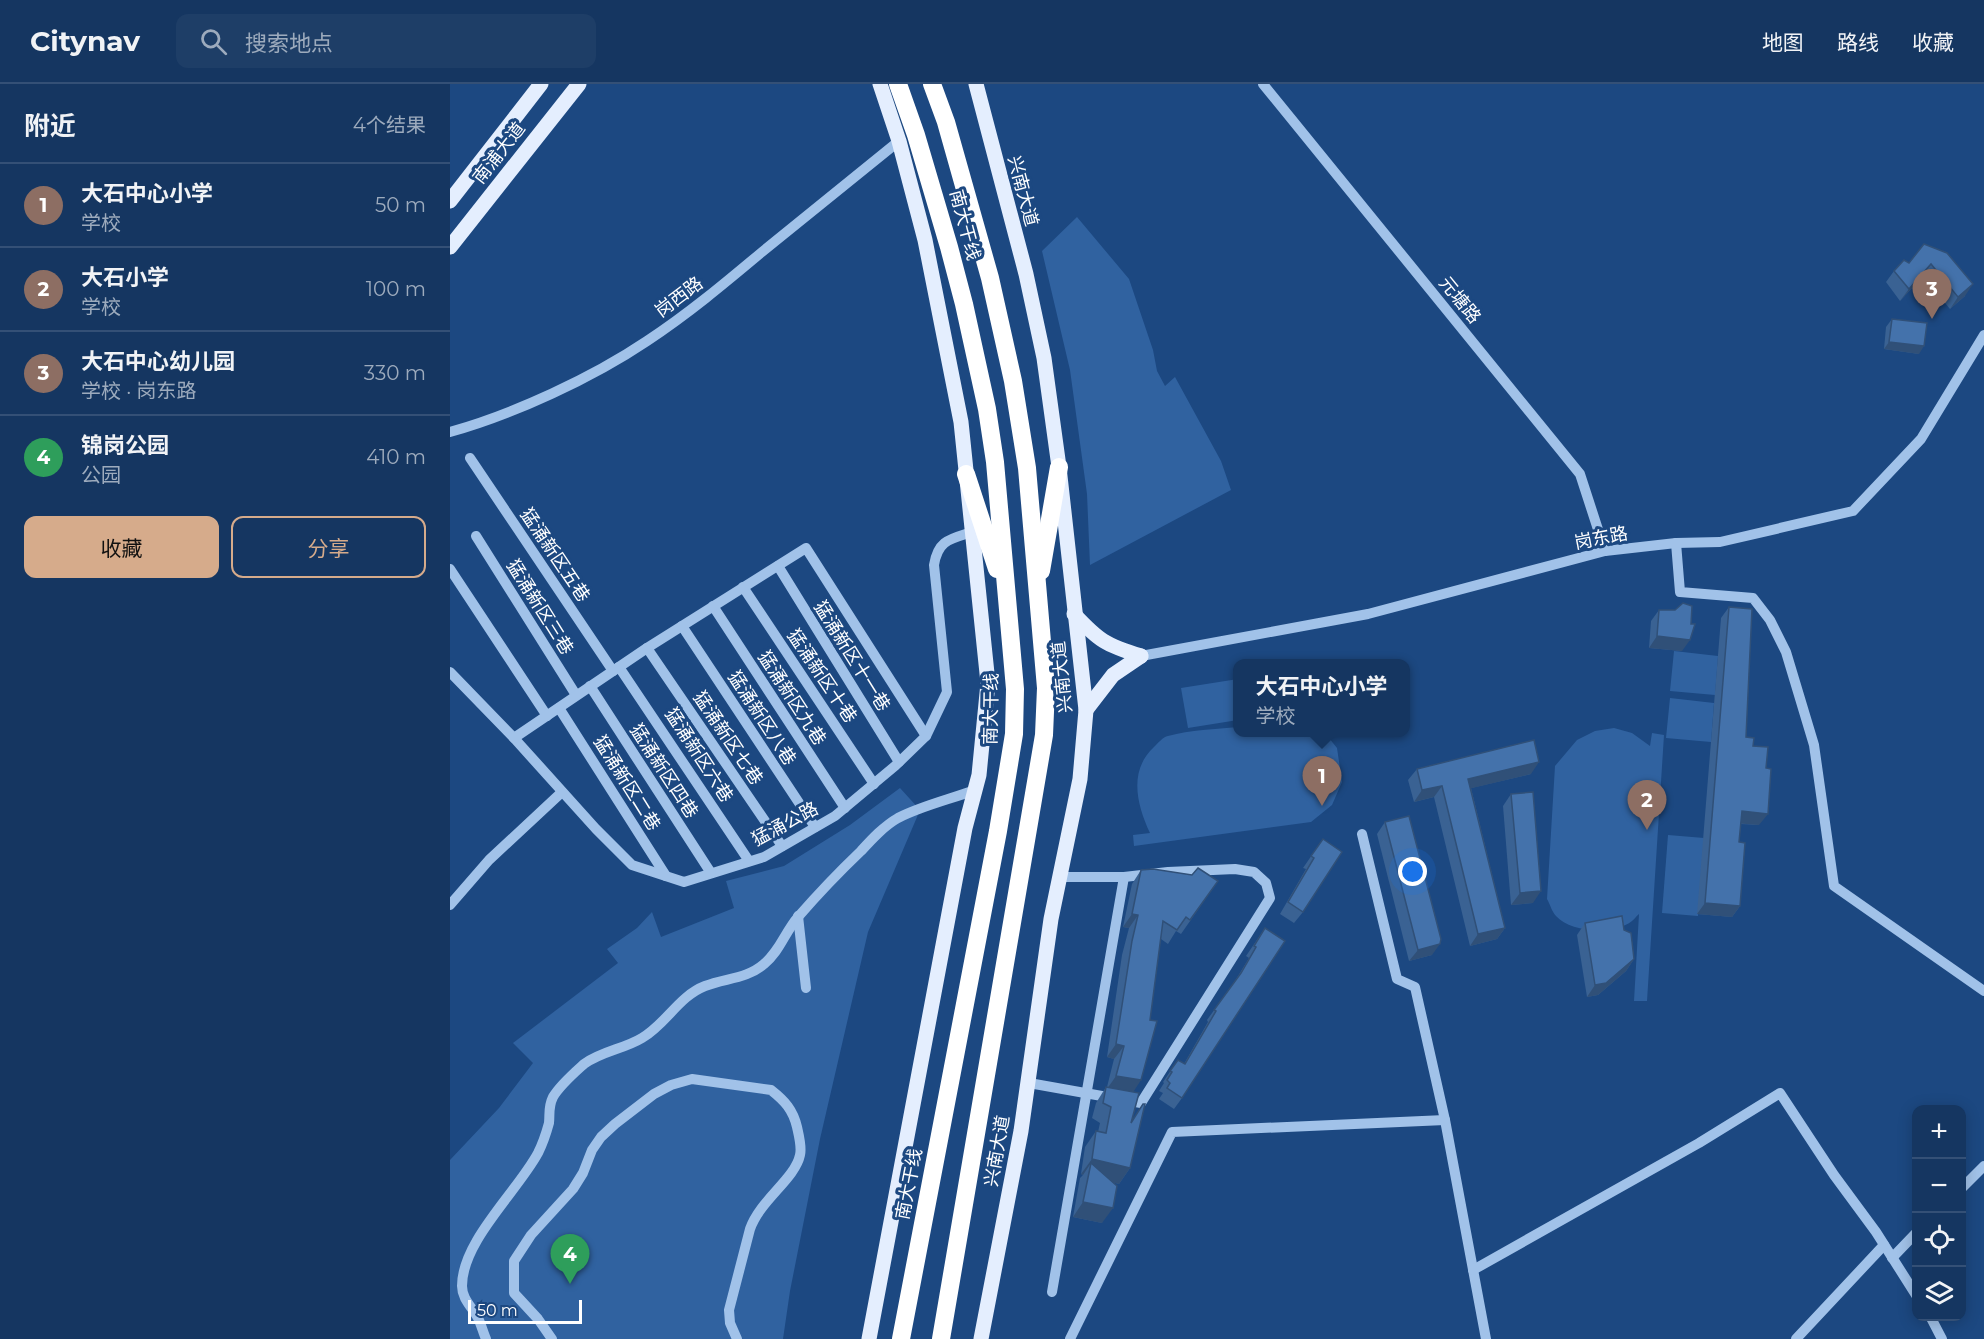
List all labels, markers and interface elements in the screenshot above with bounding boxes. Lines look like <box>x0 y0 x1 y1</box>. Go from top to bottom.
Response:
search box <box>176 14 596 68</box>
text: Citynav <box>30 24 140 58</box>
icon: search <box>197 25 230 58</box>
text: 搜索地点 <box>245 30 333 57</box>
text: 地图 <box>1762 30 1804 55</box>
text: 路线 <box>1837 30 1879 55</box>
text: 收藏 <box>1912 30 1954 55</box>
text: 附近 <box>24 110 76 142</box>
text: 4个结果 <box>353 113 426 137</box>
street label: 南浦大道 <box>468 118 530 188</box>
street label: 兴南大道 <box>1003 153 1043 229</box>
text: 大石中心小学 <box>81 180 213 207</box>
street label: 南大干线 <box>945 187 985 263</box>
text: 1 <box>40 193 47 217</box>
text: 50 m <box>375 193 426 217</box>
text: 学校 <box>81 211 121 235</box>
text: 大石小学 <box>81 264 169 291</box>
pin: 3 <box>1912 270 1952 319</box>
street label: 岗西路 <box>651 272 707 322</box>
street label: 元塘路 <box>1434 272 1486 328</box>
text: 2 <box>38 277 49 301</box>
text: 100 m <box>366 277 426 301</box>
text: 学校 <box>81 295 121 319</box>
text: 大石中心幼儿园 <box>81 348 235 375</box>
text: 3 <box>38 361 49 385</box>
text: 330 m <box>364 361 426 385</box>
text: 学校 · 岗东路 <box>81 379 197 403</box>
text: 锦岗公园 <box>81 432 169 459</box>
text: 4 <box>37 445 50 469</box>
text: 410 m <box>366 445 426 469</box>
text: 公园 <box>81 463 121 487</box>
street label: 猛涌新区五巷 <box>516 504 594 606</box>
button: 收藏 <box>24 516 219 578</box>
button: 分享 <box>231 516 426 578</box>
street label: 岗东路 <box>1572 522 1630 554</box>
street label: 猛涌新区三巷 <box>502 555 578 659</box>
street label: 猛涌新区十一巷 <box>809 597 895 715</box>
street label: 猛涌新区十巷 <box>783 625 861 727</box>
street label: 兴南大道 <box>1047 640 1077 714</box>
street label: 猛涌新区九巷 <box>753 647 831 749</box>
popup <box>1233 659 1410 737</box>
street label: 猛涌新区八巷 <box>723 667 801 769</box>
street label: 南大干线 <box>979 673 1003 745</box>
text: 大石中心小学 <box>1255 673 1388 700</box>
street label: 猛涌新区七巷 <box>689 687 767 789</box>
street label: 猛涌新区六巷 <box>660 704 738 806</box>
text: 学校 <box>1255 704 1295 728</box>
street label: 猛涌新区四巷 <box>625 720 703 822</box>
street label: 猛涌新区二巷 <box>589 731 665 835</box>
pin: 1 <box>1302 756 1342 806</box>
pin: 2 <box>1628 780 1666 830</box>
street label: 猛涌公路 <box>748 797 822 851</box>
your location <box>1398 857 1427 886</box>
map controls <box>1912 1105 1966 1321</box>
button: + <box>1912 1105 1966 1159</box>
street label: 兴南大道 <box>980 1114 1014 1188</box>
street label: 南大干线 <box>891 1147 927 1221</box>
button: − <box>1912 1159 1966 1213</box>
button: locate <box>1912 1213 1966 1267</box>
pin: 4 <box>550 1234 590 1284</box>
button: layers <box>1912 1267 1966 1321</box>
scale bar <box>468 1297 582 1324</box>
text: 50 m <box>477 1301 518 1320</box>

